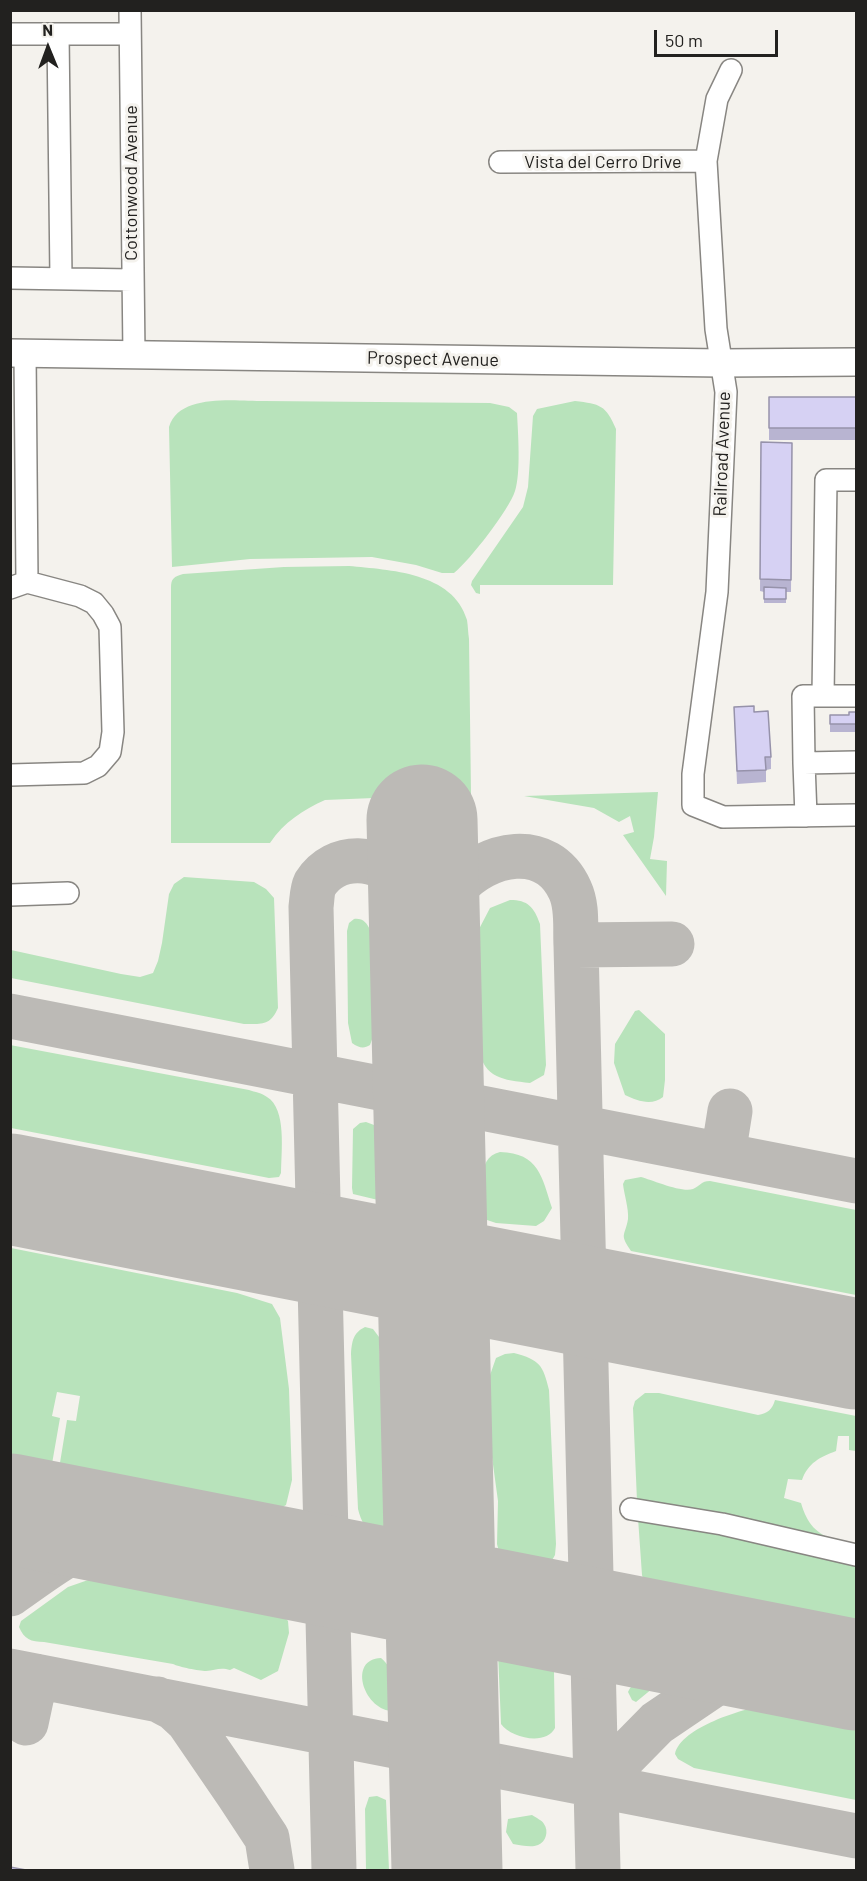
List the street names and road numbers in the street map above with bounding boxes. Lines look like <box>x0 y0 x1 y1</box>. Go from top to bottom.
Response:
street label: Cottonwood Avenue <box>120 105 142 261</box>
street label: Vista del Cerro Drive <box>524 151 682 173</box>
street label: Prospect Avenue <box>367 347 499 371</box>
street label: Railroad Avenue <box>709 391 735 517</box>

